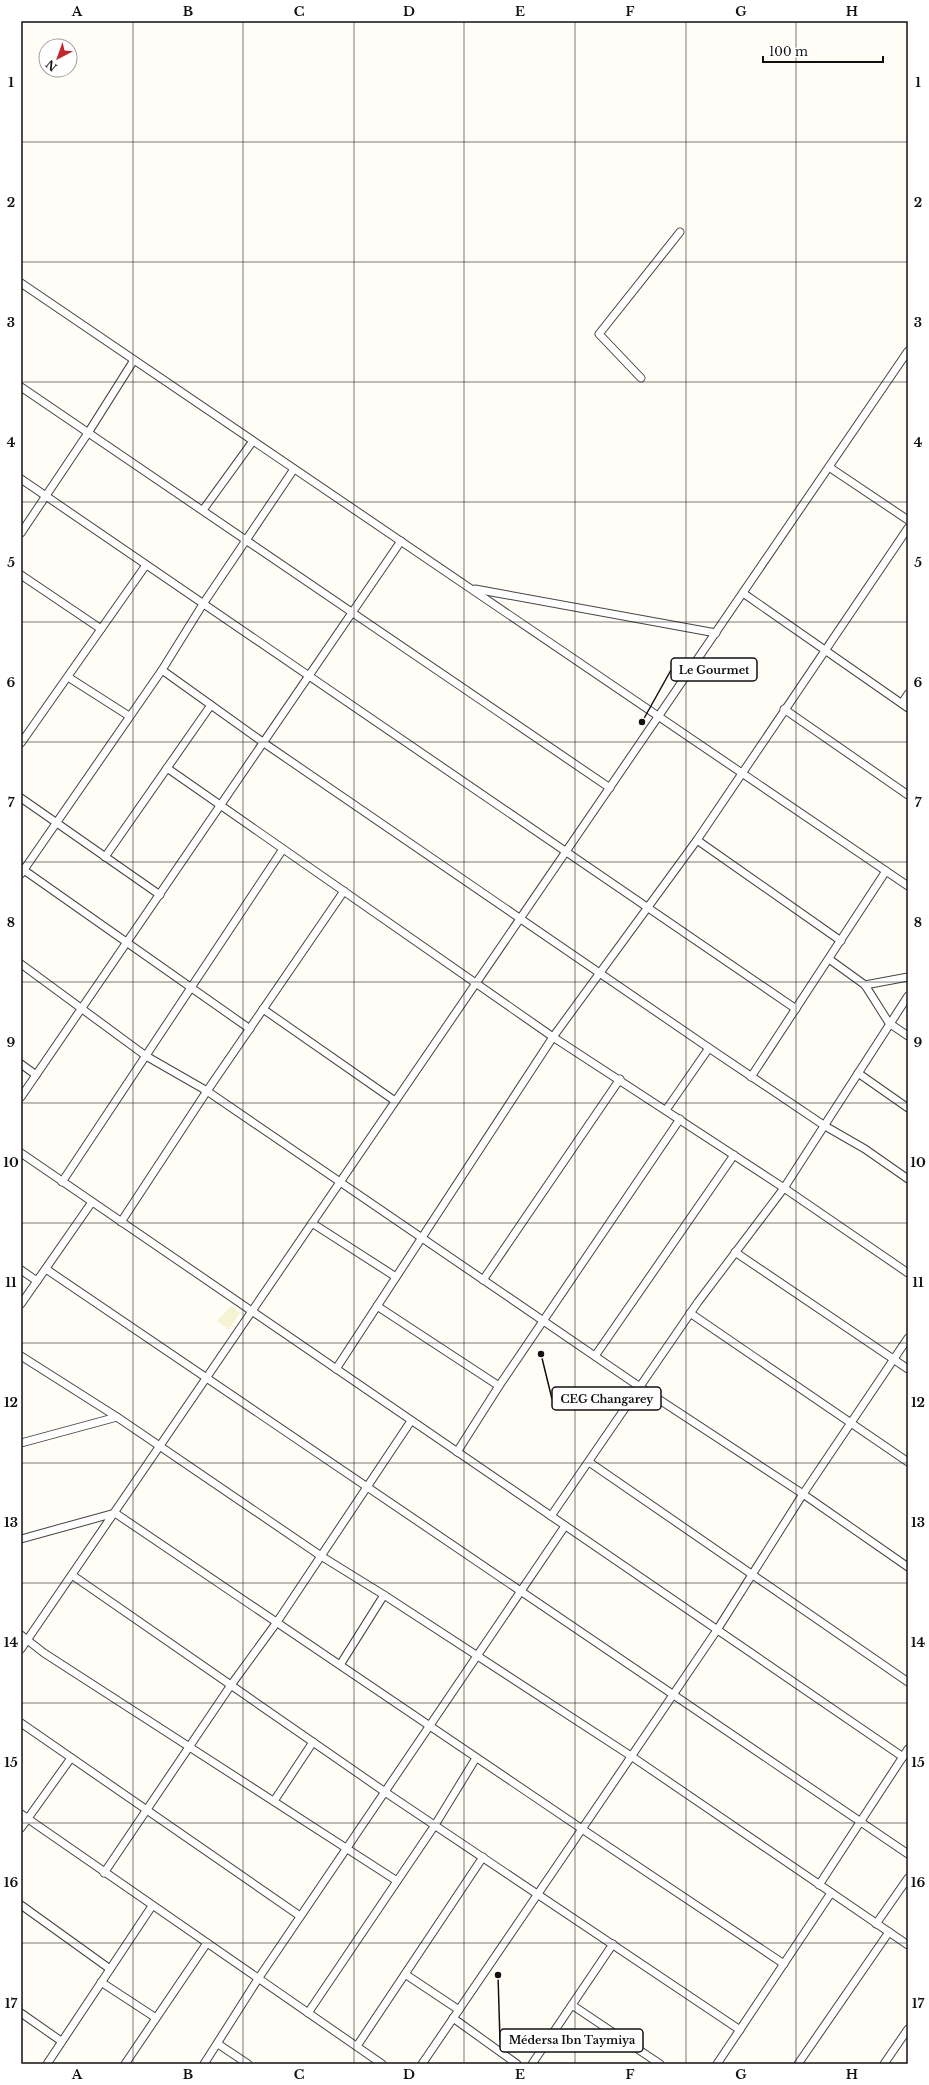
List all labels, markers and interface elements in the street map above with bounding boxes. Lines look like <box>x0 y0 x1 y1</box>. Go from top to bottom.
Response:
text: A <box>71 3 83 20</box>
text: B <box>183 3 193 20</box>
text: C <box>294 3 305 20</box>
text: D <box>403 3 415 20</box>
text: E <box>515 3 525 20</box>
text: F <box>626 3 635 20</box>
text: G <box>735 3 747 20</box>
text: H <box>846 3 858 20</box>
north arrow <box>38 38 78 78</box>
scale bar <box>763 38 883 64</box>
text: 100 m <box>769 44 808 59</box>
text: N <box>42 56 60 74</box>
text: 1 <box>8 74 14 91</box>
text: 1 <box>915 74 921 91</box>
text: 2 <box>7 194 15 211</box>
text: 2 <box>914 194 922 211</box>
text: 3 <box>7 314 15 331</box>
text: 3 <box>914 314 922 331</box>
text: 4 <box>7 434 16 451</box>
text: 4 <box>914 434 923 451</box>
text: 5 <box>7 554 15 571</box>
text: 5 <box>914 554 922 571</box>
callout: Le Gourmet <box>671 658 757 681</box>
text: Le Gourmet <box>679 663 750 677</box>
text: 6 <box>7 674 16 691</box>
text: 6 <box>914 674 923 691</box>
text: 7 <box>8 794 15 811</box>
text: 7 <box>915 794 922 811</box>
text: 8 <box>7 914 15 931</box>
text: 8 <box>914 914 922 931</box>
text: 9 <box>7 1034 16 1051</box>
text: 9 <box>914 1034 923 1051</box>
text: 10 <box>3 1154 19 1171</box>
text: 10 <box>910 1154 926 1171</box>
text: 11 <box>5 1274 17 1291</box>
text: 11 <box>912 1274 924 1291</box>
callout: CEG Changarey <box>552 1387 661 1410</box>
text: CEG Changarey <box>561 1392 654 1406</box>
text: 12 <box>4 1394 18 1411</box>
text: 12 <box>911 1394 925 1411</box>
text: 13 <box>4 1514 18 1531</box>
text: 13 <box>911 1514 925 1531</box>
text: 14 <box>4 1634 19 1651</box>
text: 14 <box>911 1634 926 1651</box>
text: 15 <box>4 1754 18 1771</box>
text: 15 <box>911 1754 925 1771</box>
text: 16 <box>4 1874 18 1891</box>
text: 16 <box>911 1874 925 1891</box>
text: 17 <box>5 1995 17 2012</box>
text: 17 <box>912 1995 924 2012</box>
callout: Médersa Ibn Taymiya <box>500 2029 643 2052</box>
text: Médersa Ibn Taymiya <box>509 2033 636 2047</box>
text: A <box>71 2066 83 2083</box>
text: B <box>183 2066 193 2083</box>
text: C <box>294 2066 305 2083</box>
text: D <box>403 2066 415 2083</box>
text: E <box>515 2066 525 2083</box>
text: F <box>626 2066 635 2083</box>
text: G <box>735 2066 747 2083</box>
text: H <box>846 2066 858 2083</box>

